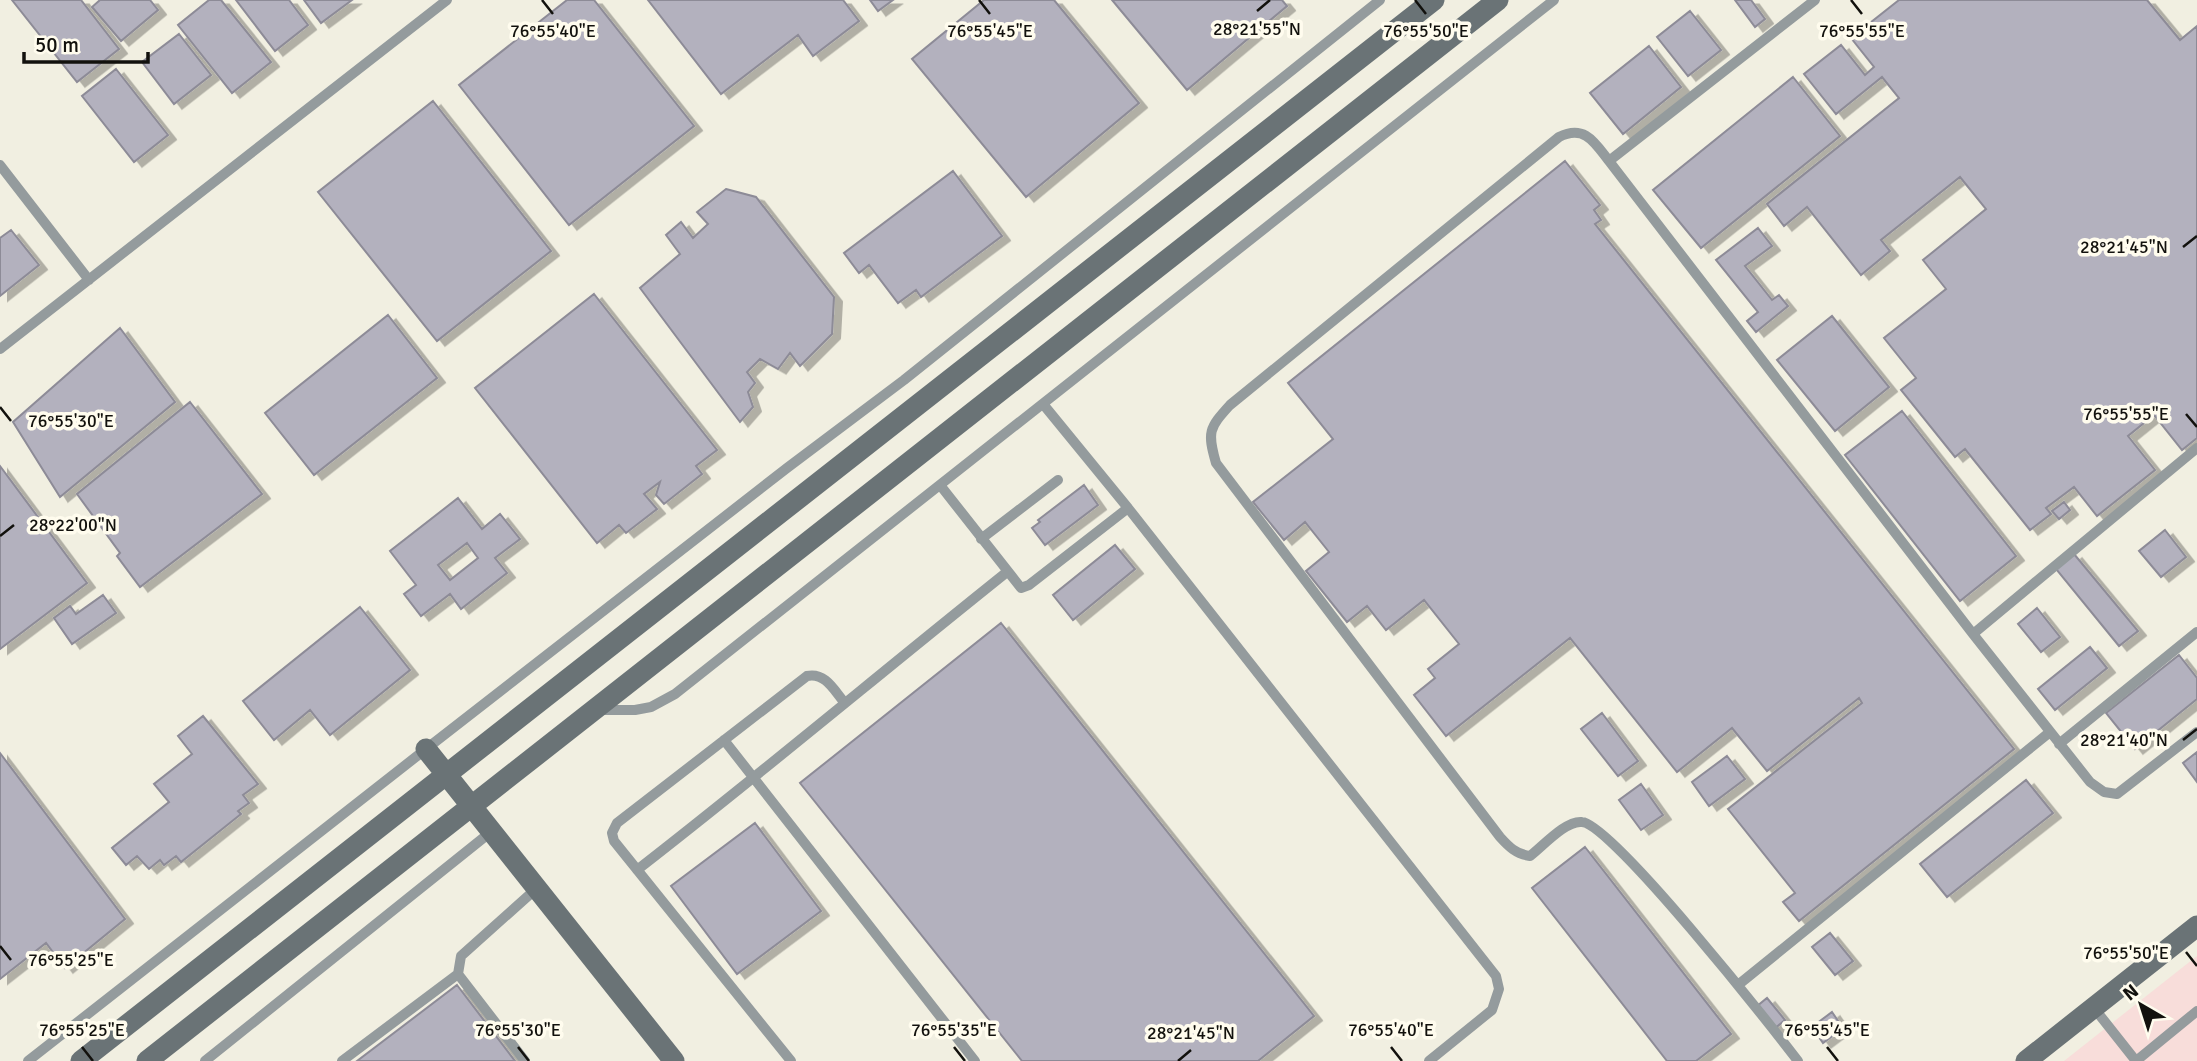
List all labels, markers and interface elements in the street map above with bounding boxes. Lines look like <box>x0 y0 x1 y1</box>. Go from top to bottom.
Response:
text: 28°21'55"N <box>1213 18 1301 40</box>
text: 76°55'40"E <box>510 20 596 42</box>
text: 76°55'45"E <box>947 20 1033 42</box>
text: 76°55'50"E <box>1383 20 1469 42</box>
text: 76°55'55"E <box>1819 20 1905 42</box>
scale bar <box>24 21 149 65</box>
text: 50 m <box>35 32 79 58</box>
text: 28°21'45"N <box>2080 236 2168 258</box>
text: 76°55'55"E <box>2083 403 2169 425</box>
text: 76°55'30"E <box>28 410 114 432</box>
text: 28°22'00"N <box>29 514 117 536</box>
text: 28°21'40"N <box>2080 729 2168 751</box>
text: 76°55'50"E <box>2083 942 2169 964</box>
text: 76°55'25"E <box>28 949 114 971</box>
north arrow <box>2106 970 2176 1040</box>
text: N <box>2118 979 2144 1006</box>
text: 76°55'25"E <box>39 1019 125 1041</box>
text: 76°55'30"E <box>475 1019 561 1041</box>
text: 76°55'35"E <box>911 1019 997 1041</box>
text: 76°55'40"E <box>1348 1019 1434 1041</box>
text: 76°55'45"E <box>1784 1019 1870 1041</box>
text: 28°21'45"N <box>1147 1022 1235 1044</box>

